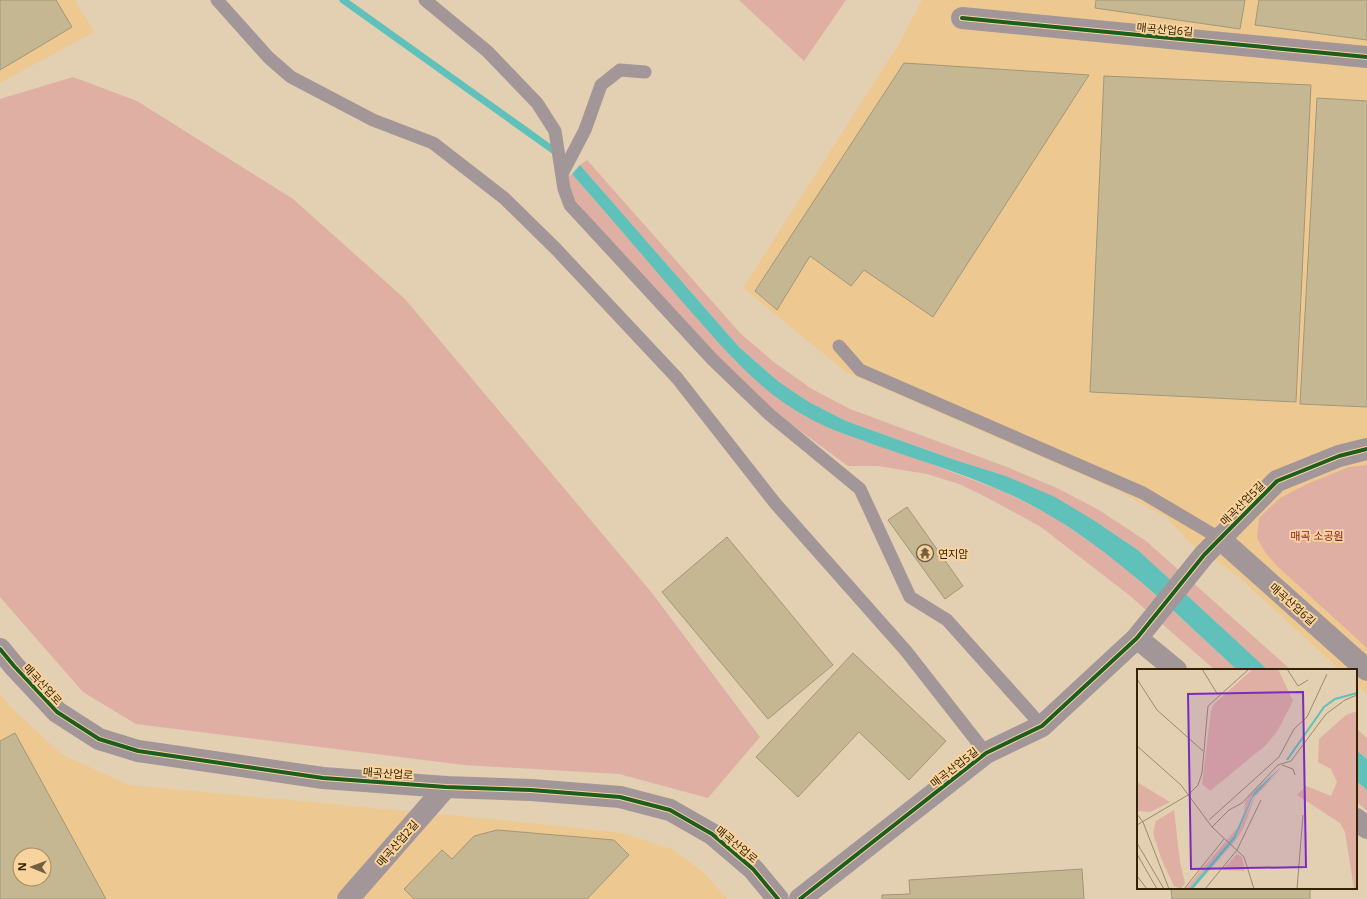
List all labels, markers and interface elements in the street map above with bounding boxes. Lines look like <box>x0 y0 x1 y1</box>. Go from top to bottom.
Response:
street label: 매곡산업6길 <box>1136 19 1194 39</box>
street label: 매곡산업5길 <box>1217 478 1267 528</box>
park label: 매곡 소공원 <box>1290 528 1344 543</box>
temple icon: 연지암 <box>915 543 935 563</box>
place label: 연지암 <box>938 546 968 561</box>
street label: 매곡산업6길 <box>1267 579 1319 629</box>
street label: 매곡산업로 <box>20 660 66 708</box>
inset map <box>1137 669 1357 889</box>
street label: 매곡산업5길 <box>927 744 981 790</box>
street label: 매곡산업로 <box>362 764 414 782</box>
street label: 매곡산업2길 <box>373 817 421 869</box>
street label: 매곡산업로 <box>713 822 761 866</box>
north arrow <box>12 847 52 887</box>
text: N <box>14 862 29 871</box>

